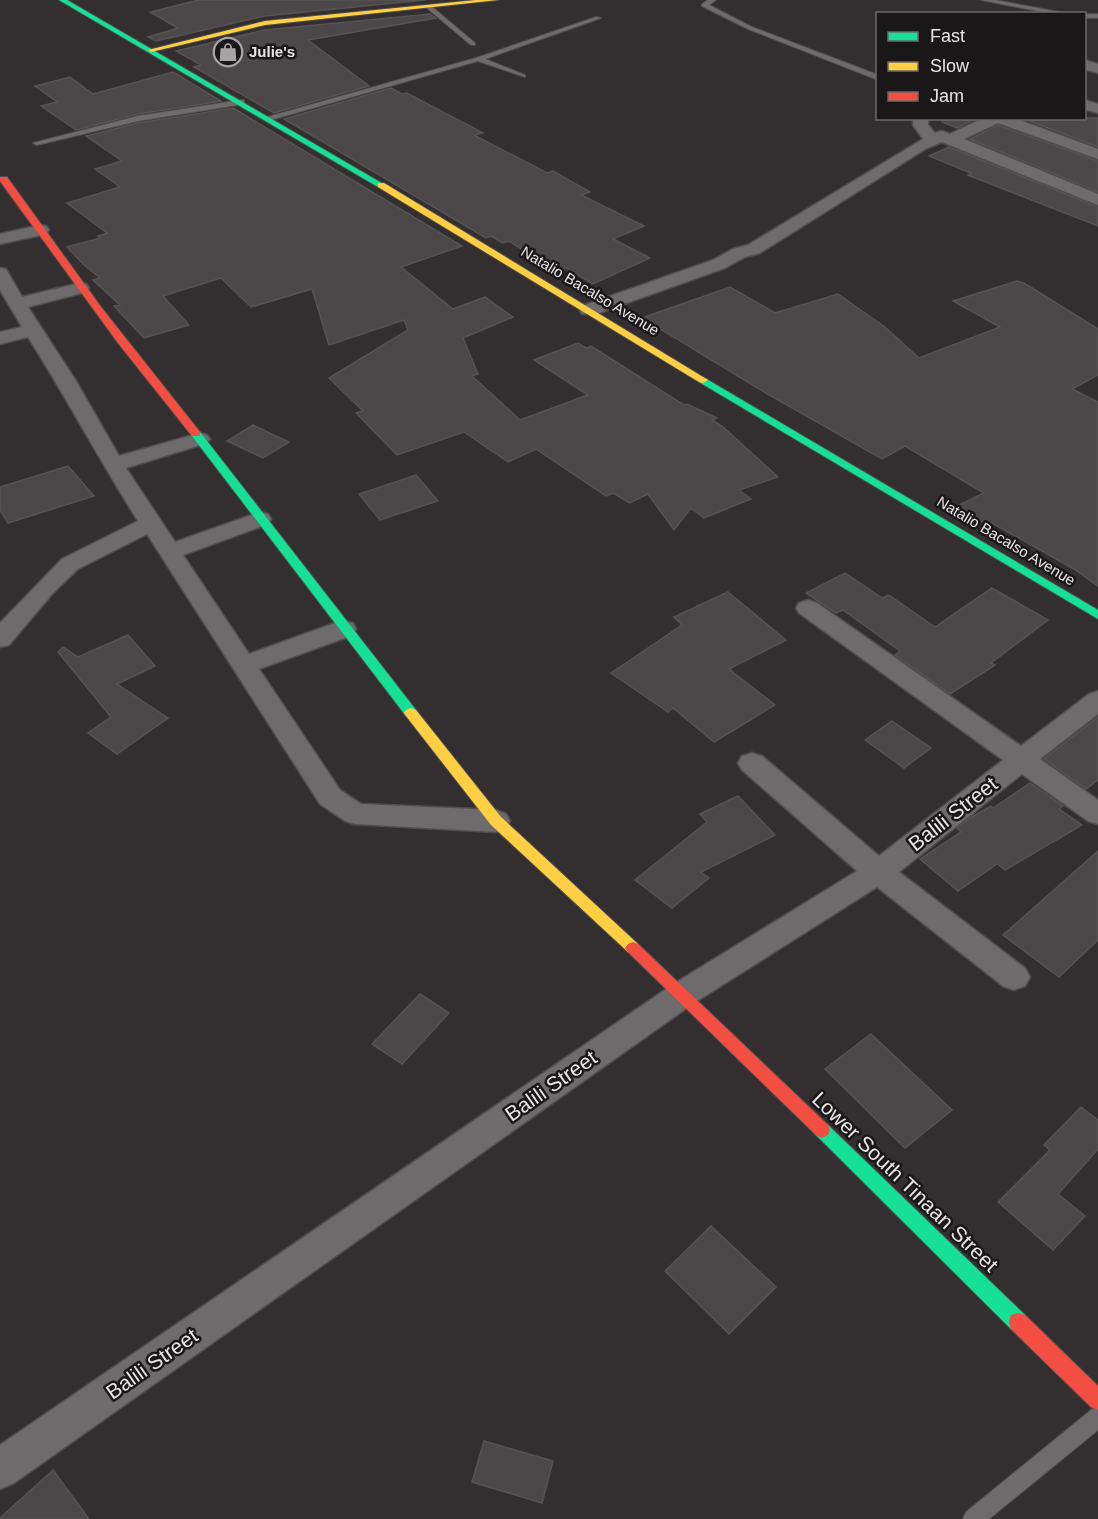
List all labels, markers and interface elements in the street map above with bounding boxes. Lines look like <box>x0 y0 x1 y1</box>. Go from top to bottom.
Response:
legend <box>876 12 1086 120</box>
text: Fast <box>930 26 965 46</box>
shop icon: Julie's <box>212 36 244 68</box>
place label: Julie's <box>249 43 295 60</box>
text: Slow <box>930 56 970 76</box>
text: Jam <box>930 86 964 106</box>
street label: Natalio Bacalso Avenue <box>518 243 662 339</box>
street label: Natalio Bacalso Avenue <box>934 493 1078 589</box>
street label: Balili Street <box>904 772 1002 855</box>
street label: Balili Street <box>501 1046 601 1125</box>
street label: Lower South Tinaan Street <box>808 1087 1003 1276</box>
street label: Balili Street <box>102 1324 202 1403</box>

